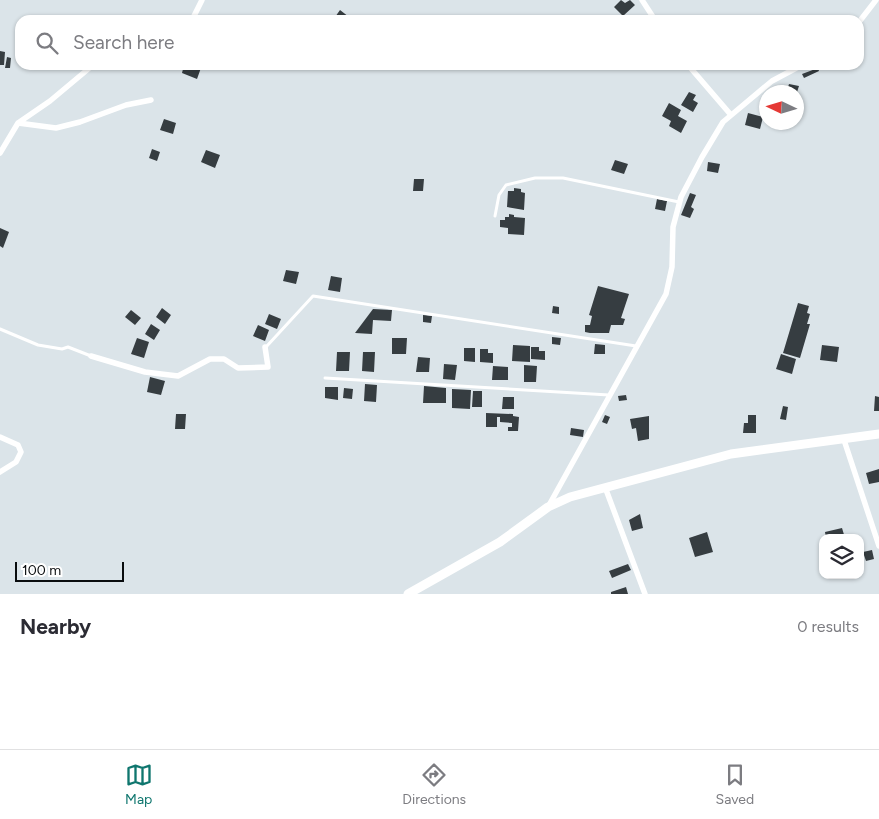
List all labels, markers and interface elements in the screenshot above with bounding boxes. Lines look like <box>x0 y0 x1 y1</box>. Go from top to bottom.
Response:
search box <box>15 15 864 70</box>
icon: search <box>33 29 61 57</box>
text: Search here <box>73 31 175 54</box>
north arrow <box>759 85 804 130</box>
map controls <box>819 534 864 579</box>
button: layers <box>819 534 864 579</box>
scale bar <box>15 559 124 582</box>
text: 100 m <box>22 562 61 579</box>
text: Nearby <box>20 614 91 639</box>
text: 0 results <box>797 617 859 636</box>
tab: Map <box>125 761 153 808</box>
tab: Directions <box>402 761 466 808</box>
tab: Saved <box>716 761 754 808</box>

